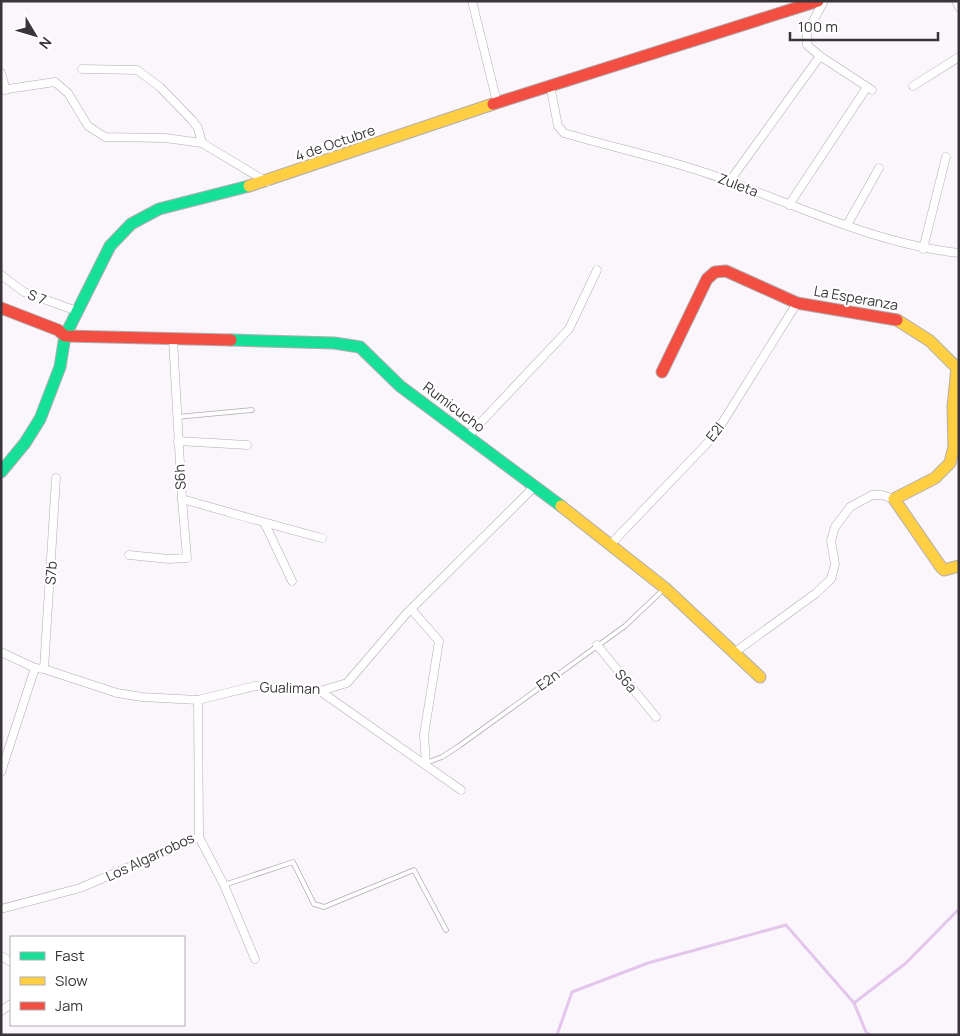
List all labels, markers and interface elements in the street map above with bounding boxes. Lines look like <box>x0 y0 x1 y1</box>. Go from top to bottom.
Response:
north arrow <box>10 10 60 60</box>
scale bar <box>790 10 938 42</box>
text: 100 m <box>798 16 838 37</box>
text: N <box>35 33 56 53</box>
street label: 4 de Octubre <box>292 120 377 165</box>
street label: Zuleta <box>715 168 761 201</box>
street label: La Esperanza <box>813 281 900 314</box>
street label: S 7 <box>25 284 49 309</box>
street label: Rumicucho <box>420 377 489 436</box>
street label: E2l <box>701 418 728 445</box>
street label: S6h <box>169 464 190 490</box>
street label: S7b <box>40 560 61 586</box>
street label: E2n <box>532 665 563 694</box>
street label: S6a <box>611 665 642 696</box>
street label: Gualiman <box>259 677 321 698</box>
street label: Los Algarrobos <box>102 828 197 885</box>
legend <box>10 936 185 1026</box>
text: Fast <box>55 945 84 966</box>
text: Slow <box>55 970 88 991</box>
text: Jam <box>55 995 83 1016</box>

